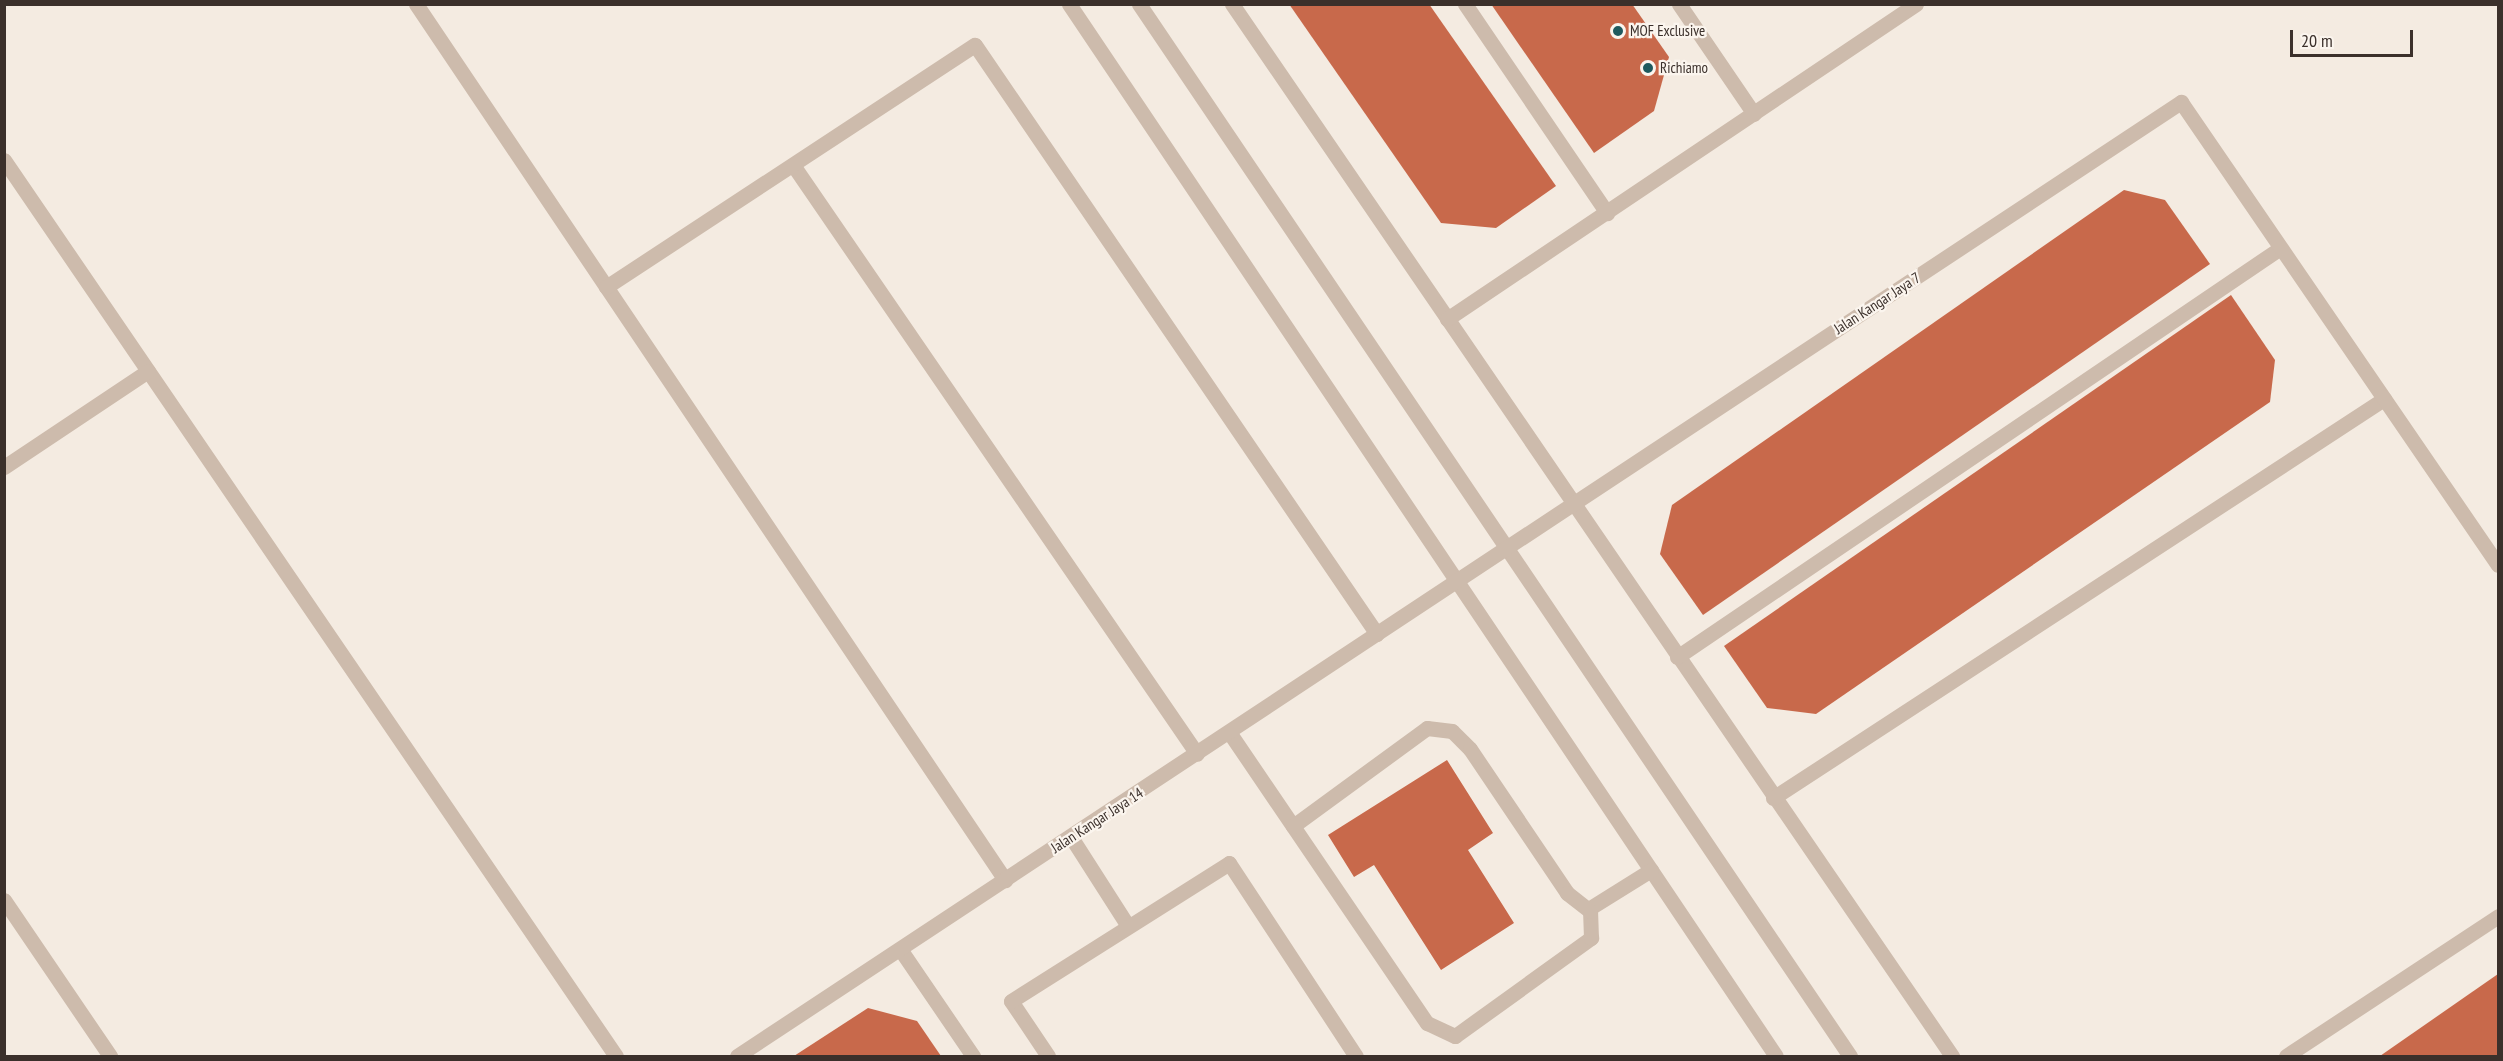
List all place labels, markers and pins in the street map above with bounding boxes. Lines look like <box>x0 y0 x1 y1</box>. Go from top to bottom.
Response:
place label: MOF Exclusive <box>1630 22 1705 40</box>
marker: MOF Exclusive <box>1611 24 1625 38</box>
place label: Richiamo <box>1660 59 1708 77</box>
marker: Richiamo <box>1641 61 1655 75</box>

